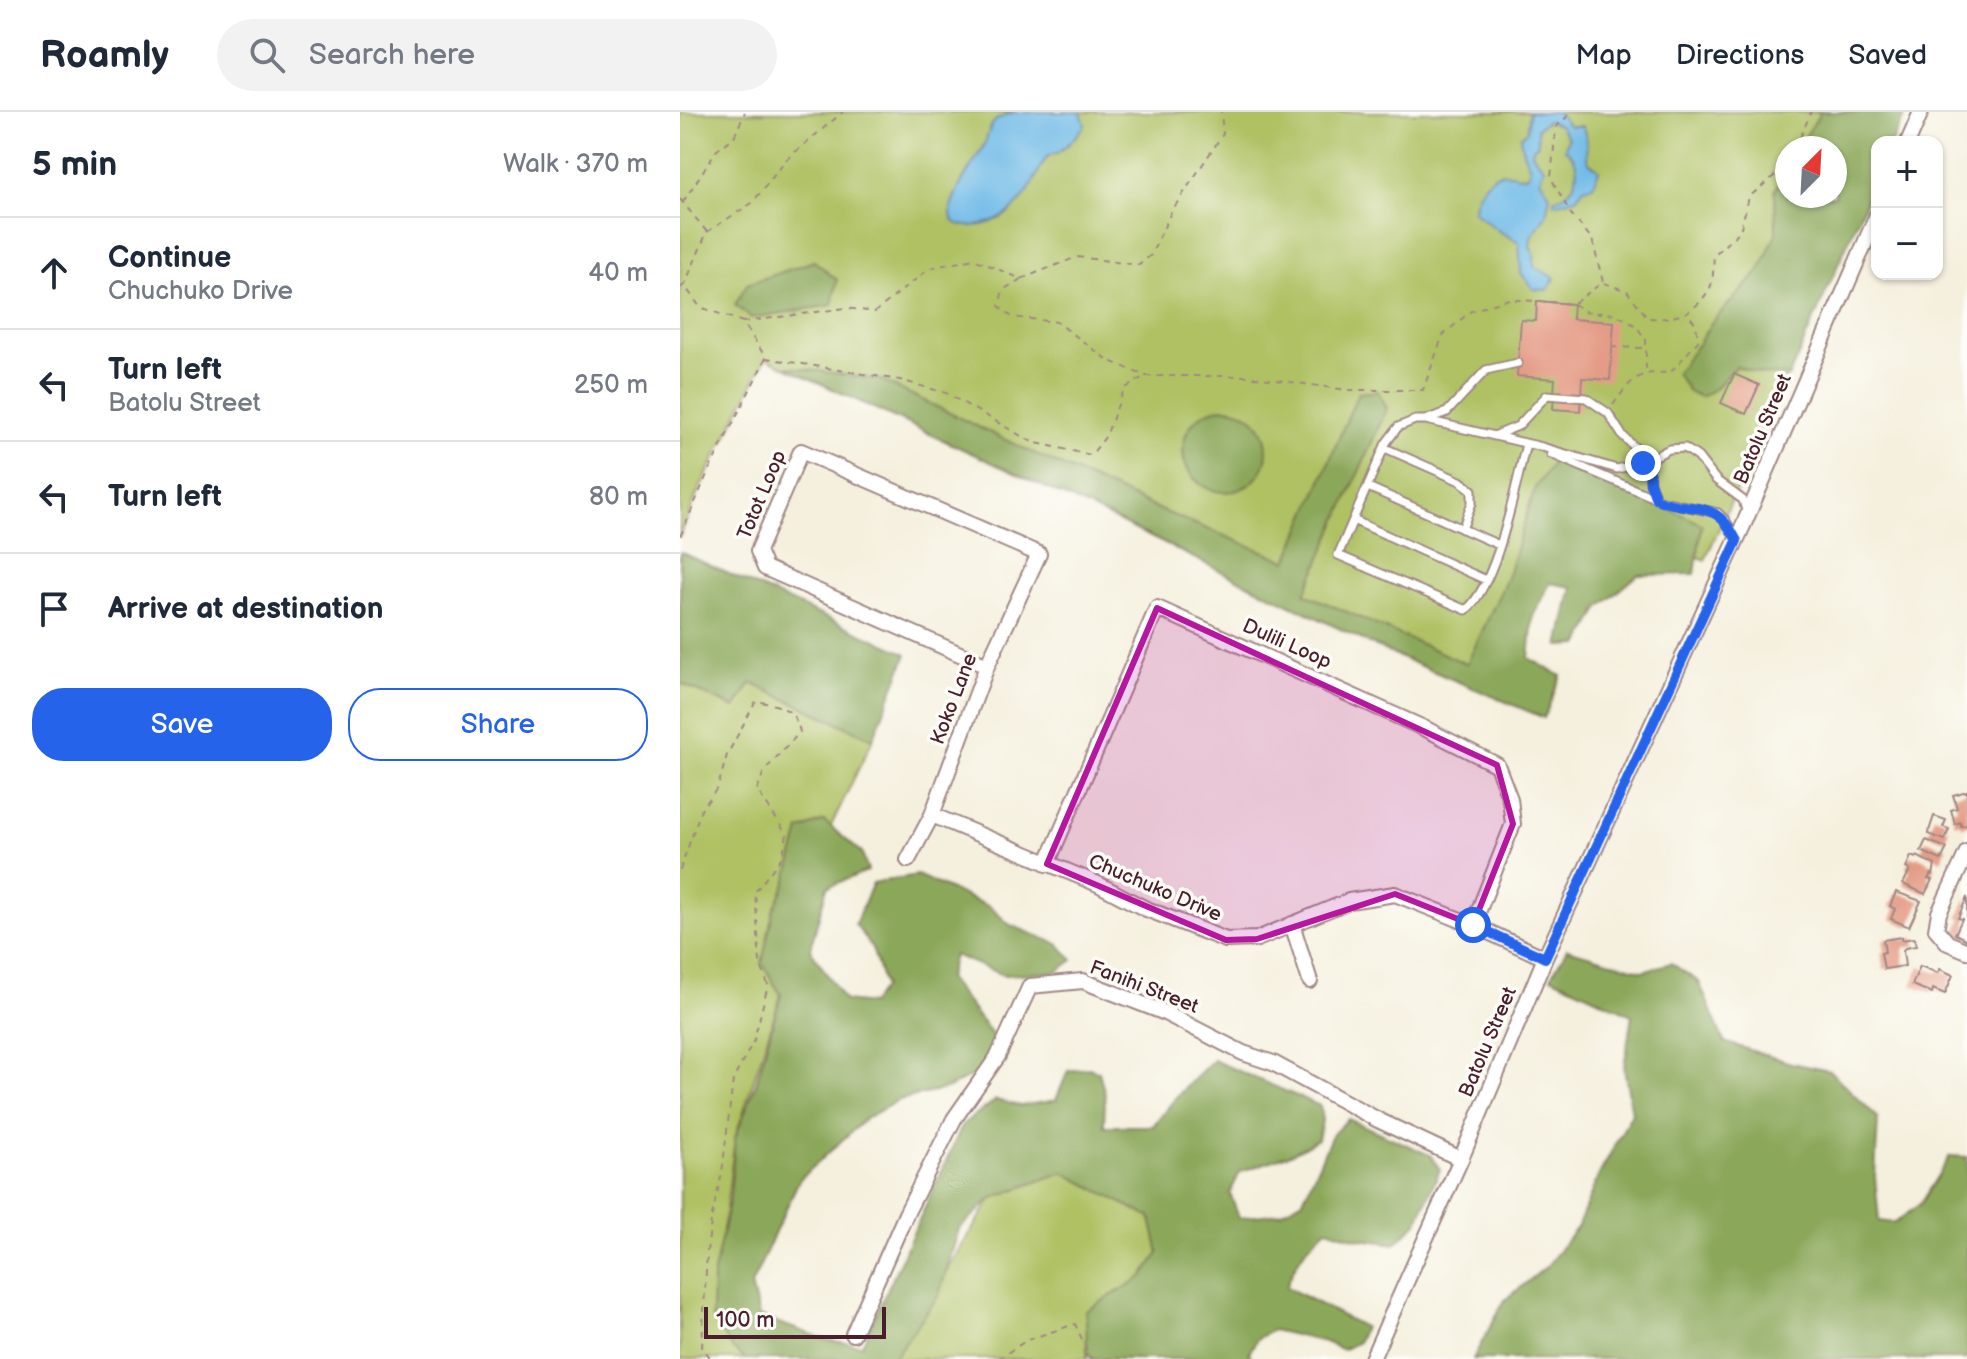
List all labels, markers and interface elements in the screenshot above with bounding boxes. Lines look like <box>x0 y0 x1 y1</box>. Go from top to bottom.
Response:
search box <box>217 19 777 91</box>
text: Roamly <box>40 33 169 78</box>
icon: search <box>245 33 289 77</box>
text: Search here <box>309 37 475 73</box>
text: Map <box>1575 39 1632 72</box>
text: Directions <box>1676 39 1804 72</box>
text: Saved <box>1848 39 1927 72</box>
north arrow <box>1775 136 1847 208</box>
map controls <box>1871 136 1943 280</box>
button: + <box>1871 136 1943 208</box>
text: 5 min <box>32 144 117 185</box>
text: Walk · 370 m <box>503 149 648 180</box>
button: − <box>1871 208 1943 280</box>
text: Continue <box>108 240 231 276</box>
icon: ahead <box>32 251 76 295</box>
text: 40 m <box>588 258 648 289</box>
text: Chuchuko Drive <box>108 276 293 307</box>
text: Turn left <box>108 352 222 388</box>
icon: left <box>32 363 76 407</box>
text: 250 m <box>574 370 648 401</box>
street label: Batolu Street <box>1729 370 1797 488</box>
text: Batolu Street <box>108 388 261 419</box>
route end <box>1625 445 1661 481</box>
street label: Totot Loop <box>732 447 792 543</box>
icon: left <box>32 475 76 519</box>
text: Turn left <box>108 479 222 515</box>
text: 80 m <box>589 482 648 513</box>
icon: arrive <box>32 587 76 631</box>
text: Arrive at destination <box>108 591 384 627</box>
street label: Dulili Loop <box>1239 614 1335 674</box>
street label: Koko Lane <box>926 650 982 748</box>
button: Save <box>32 688 332 761</box>
button: Share <box>348 688 648 761</box>
street label: Chuchuko Drive <box>1085 849 1225 927</box>
route start <box>1455 907 1491 943</box>
street label: Fanihi Street <box>1086 955 1202 1019</box>
street label: Batolu Street <box>1454 983 1522 1101</box>
scale bar <box>704 1303 886 1339</box>
text: 100 m <box>716 1307 775 1334</box>

